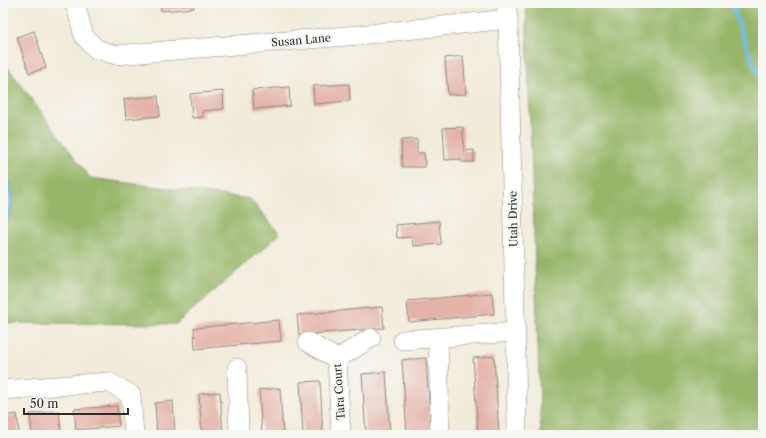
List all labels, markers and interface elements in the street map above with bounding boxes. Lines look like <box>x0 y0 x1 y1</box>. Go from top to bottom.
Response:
street label: Susan Lane <box>271 30 331 50</box>
street label: Utah Drive <box>506 191 520 247</box>
street label: Tara Court <box>330 363 348 421</box>
scale bar <box>24 390 128 416</box>
text: 50 m <box>30 396 59 411</box>

